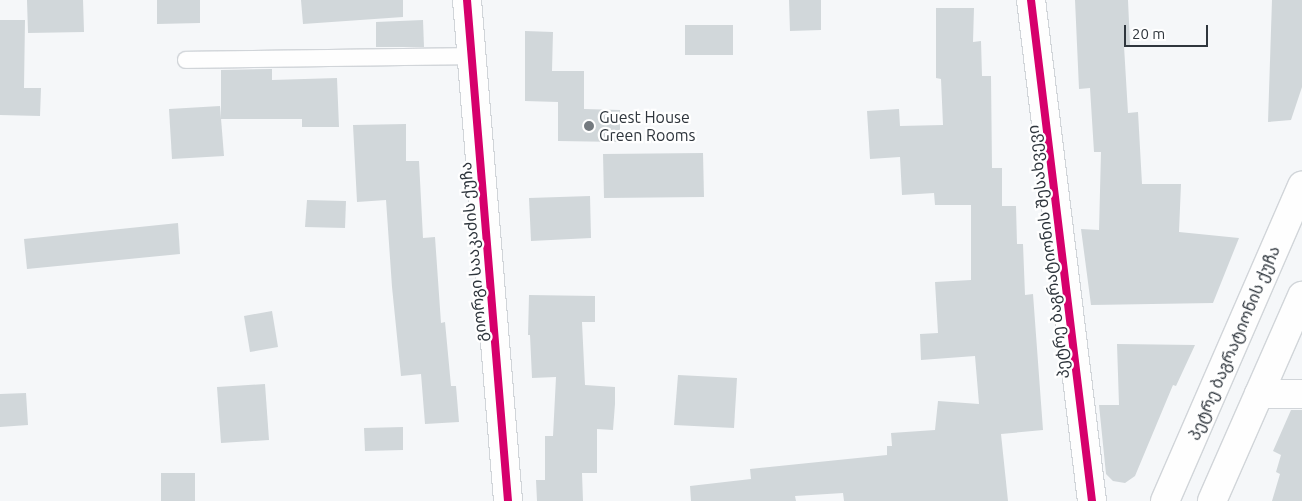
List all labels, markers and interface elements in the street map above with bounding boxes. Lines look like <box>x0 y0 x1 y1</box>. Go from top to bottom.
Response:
scale bar <box>1127 15 1211 47</box>
text: 20 m <box>1132 25 1165 42</box>
place label: Guest House Green Rooms <box>599 107 696 145</box>
marker: Guest House Green Rooms <box>583 120 595 132</box>
street label: პეტრე ბაგრატიონის შესახვევი <box>1023 124 1073 380</box>
street label: გიორგი სააკაძის ქუჩა <box>456 161 490 343</box>
street label: პეტრე ბაგრატიონის ქუჩა <box>1184 243 1284 443</box>

